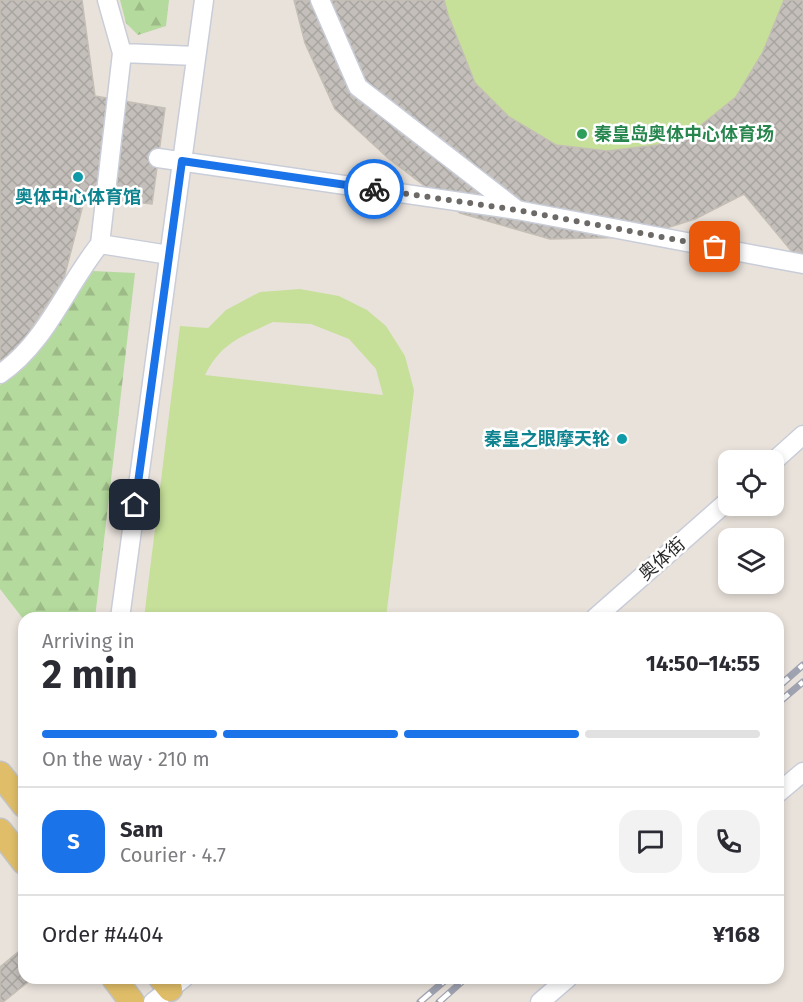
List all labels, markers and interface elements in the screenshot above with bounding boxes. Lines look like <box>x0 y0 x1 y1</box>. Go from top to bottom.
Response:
place label: 秦皇岛奥体中心体育场 <box>594 123 774 145</box>
marker: 秦皇岛奥体中心体育场 <box>575 127 589 141</box>
courier <box>344 159 404 219</box>
marker: 奥体中心体育馆 <box>71 170 85 184</box>
icon: bike <box>358 173 391 206</box>
place label: 奥体中心体育馆 <box>15 186 141 208</box>
pin <box>689 221 740 272</box>
icon: bag <box>698 230 731 263</box>
place label: 秦皇之眼摩天轮 <box>484 428 610 450</box>
marker: 秦皇之眼摩天轮 <box>615 432 629 446</box>
map controls <box>718 450 784 594</box>
button: locate <box>718 450 784 516</box>
pin <box>109 479 160 530</box>
icon: home <box>118 488 151 521</box>
button: layers <box>718 528 784 594</box>
street label: 奥体街 <box>634 533 690 585</box>
text: Arriving in <box>42 629 135 653</box>
text: 14:50–14:55 <box>646 650 760 677</box>
text: 2 min <box>42 652 138 698</box>
text: On the way · 210 m <box>42 747 210 771</box>
button: chat <box>619 810 682 873</box>
button: phone <box>697 810 760 873</box>
text: Sam <box>120 816 163 843</box>
text: S <box>67 828 80 855</box>
text: Courier · 4.7 <box>120 843 226 867</box>
text: Order #4404 <box>42 921 163 948</box>
text: ¥168 <box>713 921 760 948</box>

